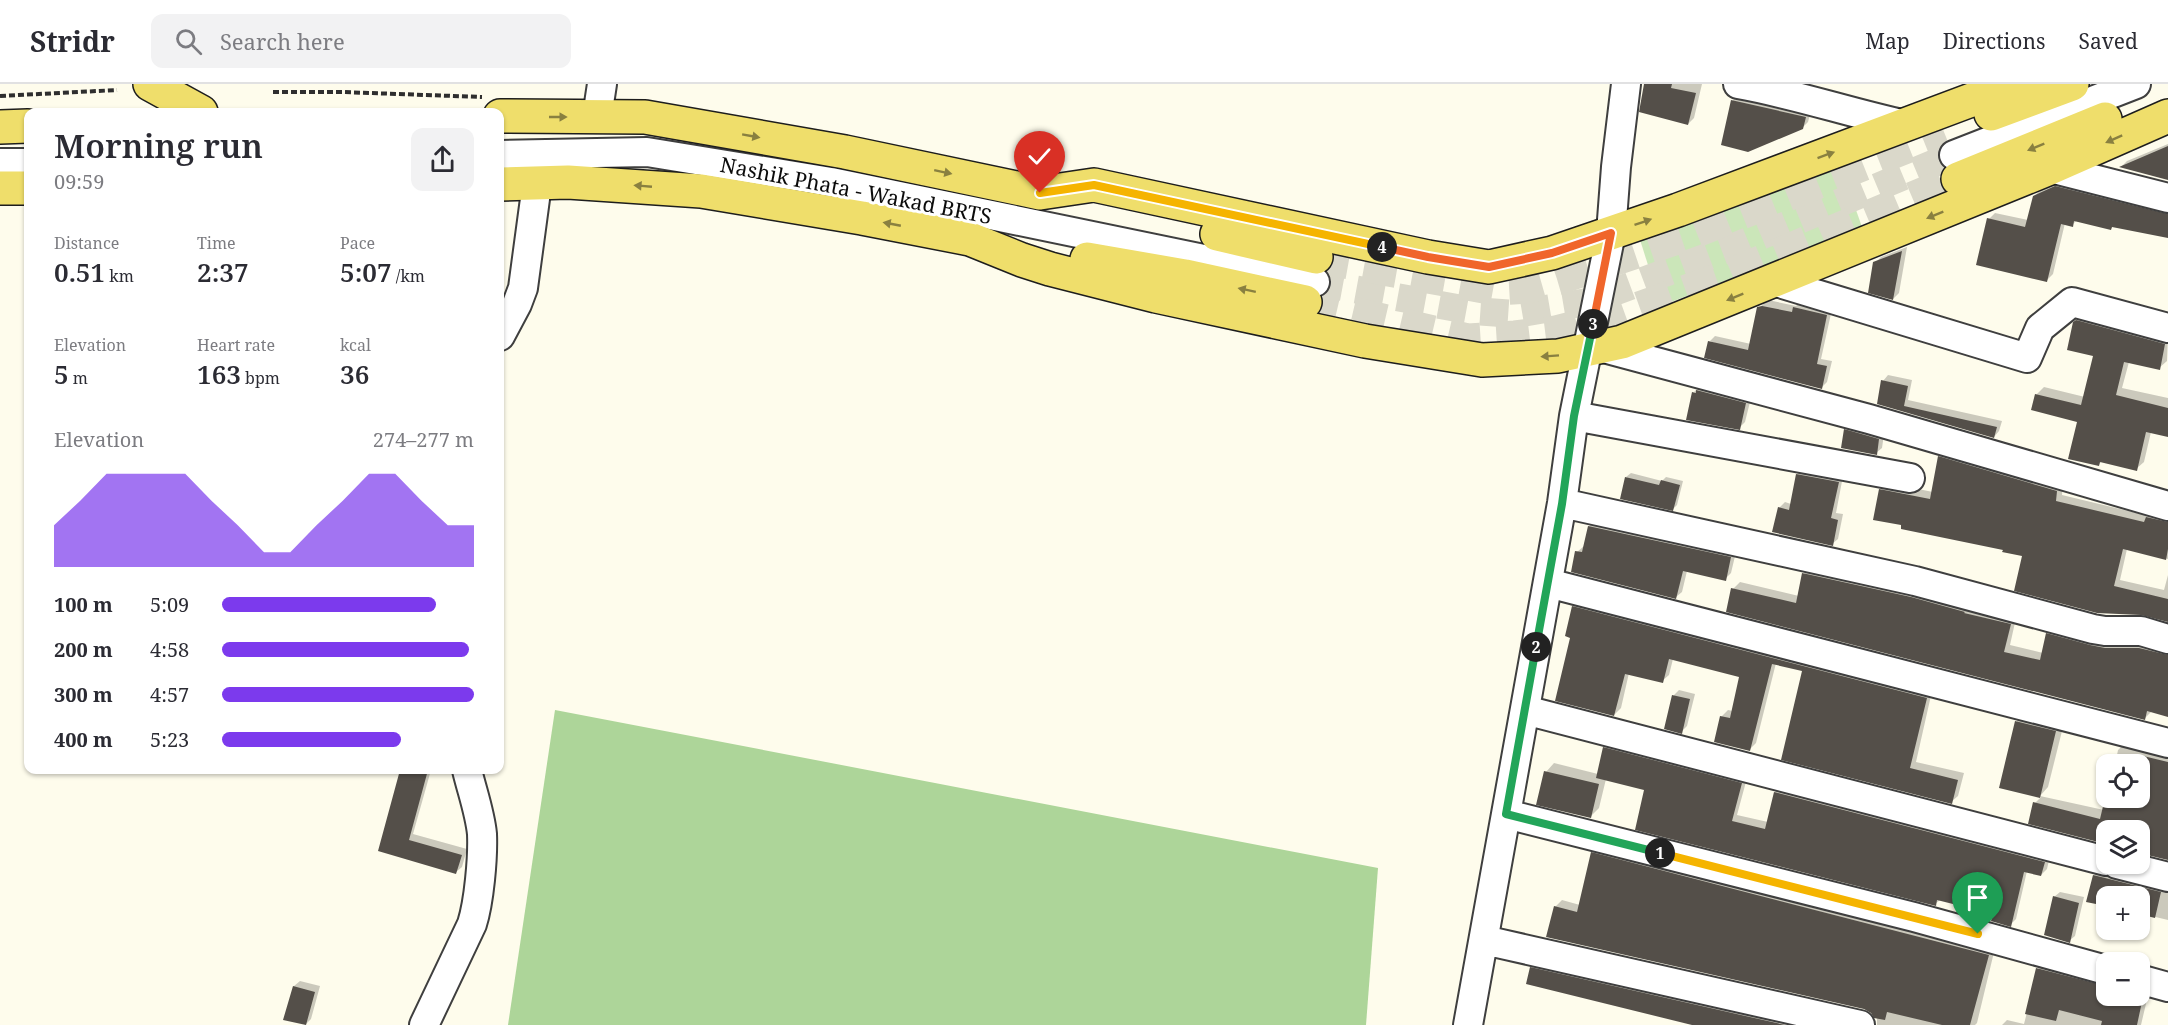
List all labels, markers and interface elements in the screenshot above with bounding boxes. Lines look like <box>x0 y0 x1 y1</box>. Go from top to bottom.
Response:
search box <box>151 14 571 68</box>
text: Stridr <box>30 22 115 60</box>
icon: search <box>172 25 205 58</box>
text: Search here <box>220 26 345 56</box>
text: Map <box>1865 27 1910 55</box>
text: Directions <box>1943 27 2045 55</box>
text: Saved <box>2078 27 2138 55</box>
one-way arrow <box>548 112 567 122</box>
text: Morning run <box>54 123 263 168</box>
button: share <box>411 128 474 191</box>
one-way arrow <box>742 131 761 140</box>
pin <box>1014 131 1065 193</box>
one-way arrow <box>2105 134 2123 144</box>
icon: check <box>1023 140 1056 173</box>
one-way arrow <box>2027 143 2045 152</box>
one-way arrow <box>1817 149 1835 159</box>
street label: Nashik Phata - Wakad BRTS <box>718 150 994 230</box>
text: 09:59 <box>54 168 104 195</box>
one-way arrow <box>934 168 952 178</box>
one-way arrow <box>633 181 652 191</box>
one-way arrow <box>1925 210 1943 220</box>
one-way arrow <box>1634 216 1652 226</box>
one-way arrow <box>883 219 902 228</box>
text: Distance <box>54 232 119 254</box>
text: Time <box>197 232 236 254</box>
text: Pace <box>340 232 375 254</box>
pin: 4 <box>1367 232 1397 262</box>
text: 4 <box>1377 236 1387 258</box>
text: 0.51 <box>54 254 105 290</box>
text: 2:37 <box>197 254 249 290</box>
text: 5:07 <box>340 254 392 290</box>
text: km <box>105 265 134 287</box>
text: /km <box>392 265 425 287</box>
one-way arrow <box>1238 285 1257 294</box>
one-way arrow <box>1725 292 1743 302</box>
pin: 3 <box>1578 309 1608 339</box>
text: 3 <box>1588 313 1598 335</box>
text: Elevation <box>54 334 126 356</box>
text: Heart rate <box>197 334 275 356</box>
text: kcal <box>340 334 371 356</box>
one-way arrow <box>1540 351 1559 361</box>
text: 5 <box>54 356 69 392</box>
text: 163 <box>197 356 241 392</box>
text: 36 <box>340 356 369 392</box>
text: m <box>69 367 88 389</box>
text: bpm <box>241 367 280 389</box>
text: Elevation <box>54 426 144 453</box>
text: 274–277 m <box>373 426 474 453</box>
text: 100 m <box>54 591 113 618</box>
text: 5:09 <box>150 591 189 618</box>
pin: 2 <box>1521 632 1551 662</box>
text: 200 m <box>54 636 113 663</box>
text: 4:58 <box>150 636 189 663</box>
text: 2 <box>1531 636 1541 658</box>
text: 300 m <box>54 681 113 708</box>
text: 4:57 <box>150 681 189 708</box>
text: 400 m <box>54 726 113 753</box>
text: 5:23 <box>150 726 189 753</box>
map controls <box>2096 754 2150 1006</box>
button: locate <box>2096 754 2150 808</box>
button: layers <box>2096 820 2150 874</box>
pin: 1 <box>1645 838 1675 868</box>
text: 1 <box>1655 842 1665 864</box>
pin <box>1952 872 2003 934</box>
icon: arrive <box>1961 881 1994 914</box>
button: + <box>2096 886 2150 940</box>
button: − <box>2096 952 2150 1006</box>

